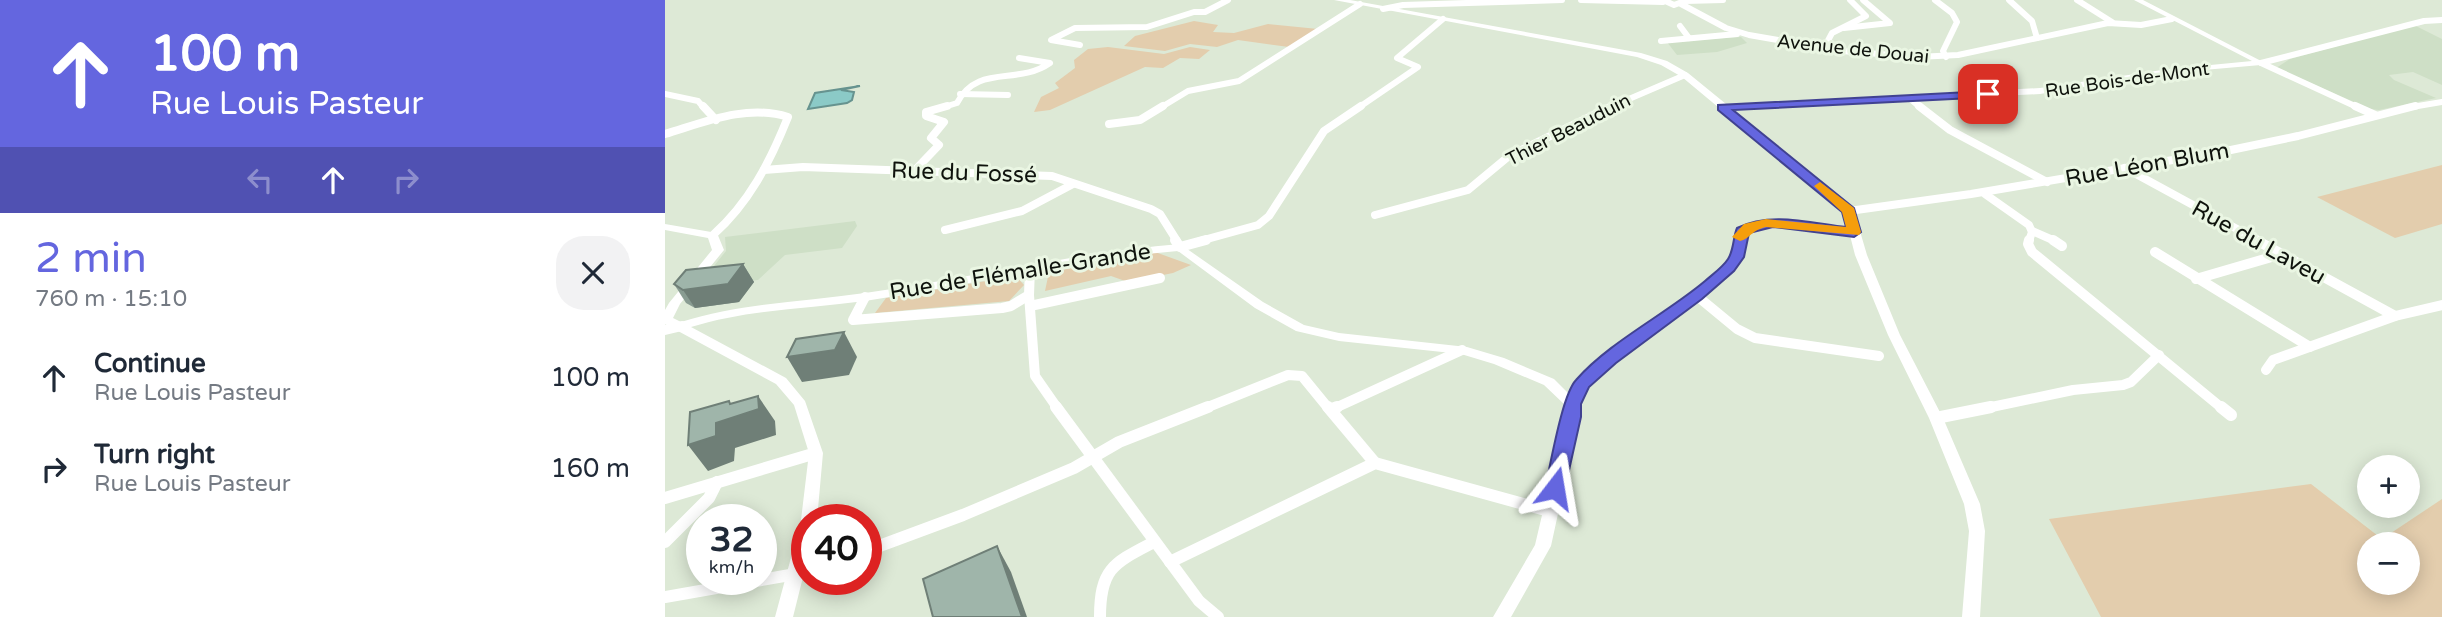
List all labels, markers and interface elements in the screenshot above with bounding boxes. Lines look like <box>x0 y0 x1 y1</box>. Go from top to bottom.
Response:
text: 100 m <box>150 25 300 84</box>
icon: ahead <box>35 28 126 119</box>
street label: Avenue de Douai <box>1776 30 1930 68</box>
street label: Rue Bois-de-Mont <box>2044 58 2211 102</box>
pin <box>1958 64 2018 124</box>
icon: arrive <box>1969 75 2007 113</box>
text: Rue Louis Pasteur <box>150 85 423 123</box>
street label: Thier Beauduin <box>1503 89 1634 171</box>
street label: Rue Léon Blum <box>2063 137 2231 193</box>
street label: Rue du Fossé <box>891 156 1037 190</box>
icon: left <box>241 161 279 199</box>
icon: ahead <box>314 161 352 199</box>
icon: right <box>387 161 425 199</box>
street label: Rue du Laveu <box>2187 195 2330 291</box>
text: 2 min <box>35 233 147 284</box>
button: close <box>556 236 630 310</box>
street label: Rue de Flémalle-Grande <box>888 238 1153 306</box>
text: 760 m · 15:10 <box>35 285 187 313</box>
text: Continue <box>94 348 206 379</box>
icon: ahead <box>35 359 73 397</box>
text: 100 m <box>550 362 630 393</box>
text: Rue Louis Pasteur <box>94 379 291 407</box>
text: Turn right <box>94 439 215 470</box>
icon: right <box>35 450 73 488</box>
position arrow <box>1518 451 1592 525</box>
text: 160 m <box>550 453 630 484</box>
map controls <box>2357 455 2420 595</box>
button: + <box>2357 455 2420 518</box>
text: Rue Louis Pasteur <box>94 470 291 498</box>
speed limit sign: 40 <box>791 504 882 595</box>
text: 32 <box>710 519 753 561</box>
button: − <box>2357 532 2420 595</box>
text: km/h <box>709 556 754 578</box>

